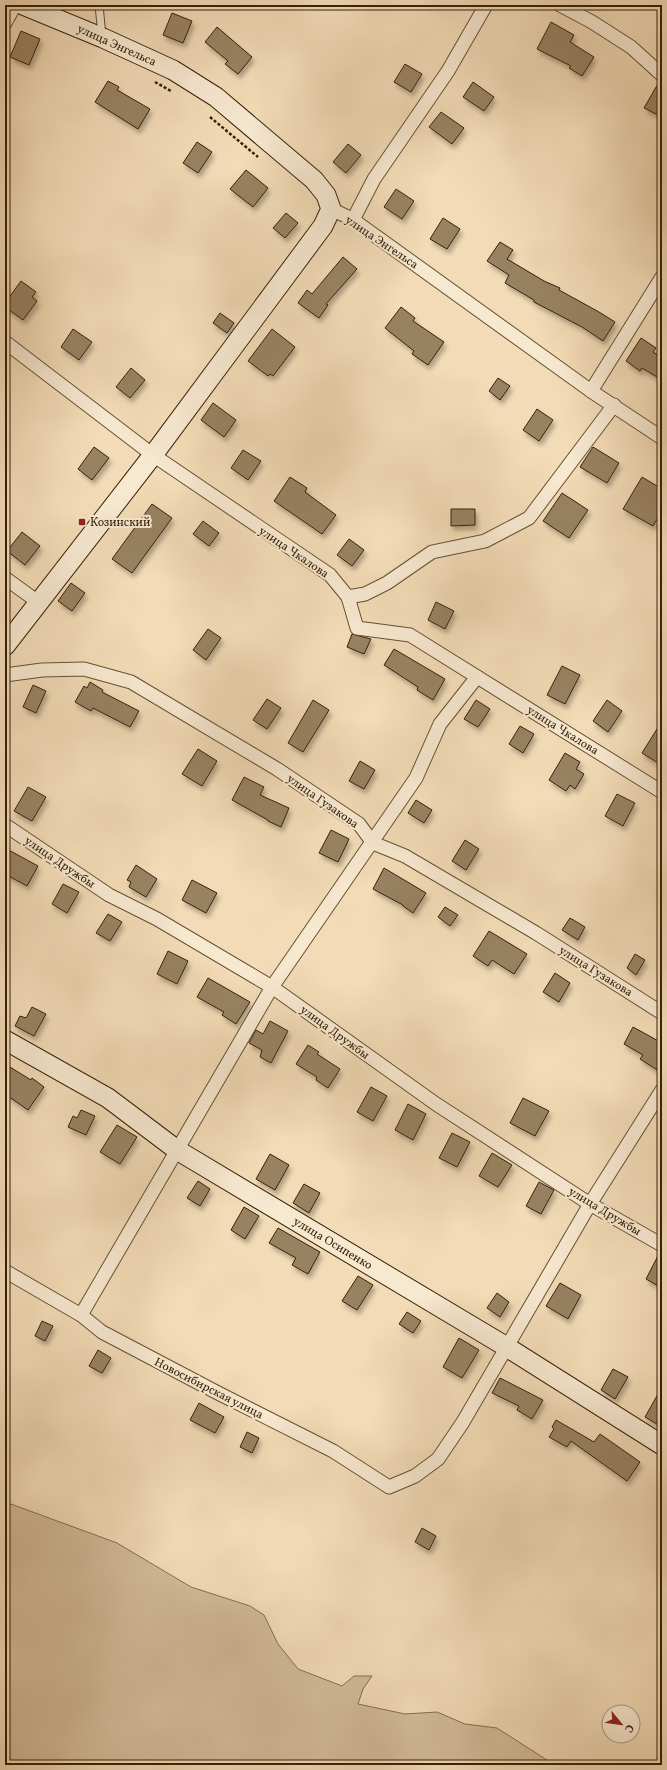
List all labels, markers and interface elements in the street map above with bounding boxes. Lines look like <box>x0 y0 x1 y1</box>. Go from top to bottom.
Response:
street label: улица Энгельса <box>75 21 159 71</box>
street label: улица Энгельса <box>342 212 421 273</box>
place label: Козинский <box>90 515 150 531</box>
marker: Козинский <box>77 517 87 527</box>
street label: улица Чкалова <box>255 523 332 582</box>
street label: улица Чкалова <box>524 702 601 759</box>
street label: улица Гузакова <box>283 771 362 833</box>
street label: улица Дружбы <box>21 833 98 893</box>
street label: улица Гузакова <box>556 943 635 1001</box>
street label: улица Дружбы <box>296 1002 373 1064</box>
street label: улица Дружбы <box>565 1184 644 1240</box>
street label: улица Осипенко <box>290 1214 375 1274</box>
street label: Новосибирская улица <box>151 1354 266 1423</box>
north arrow <box>601 1704 641 1744</box>
text: С <box>620 1721 637 1735</box>

